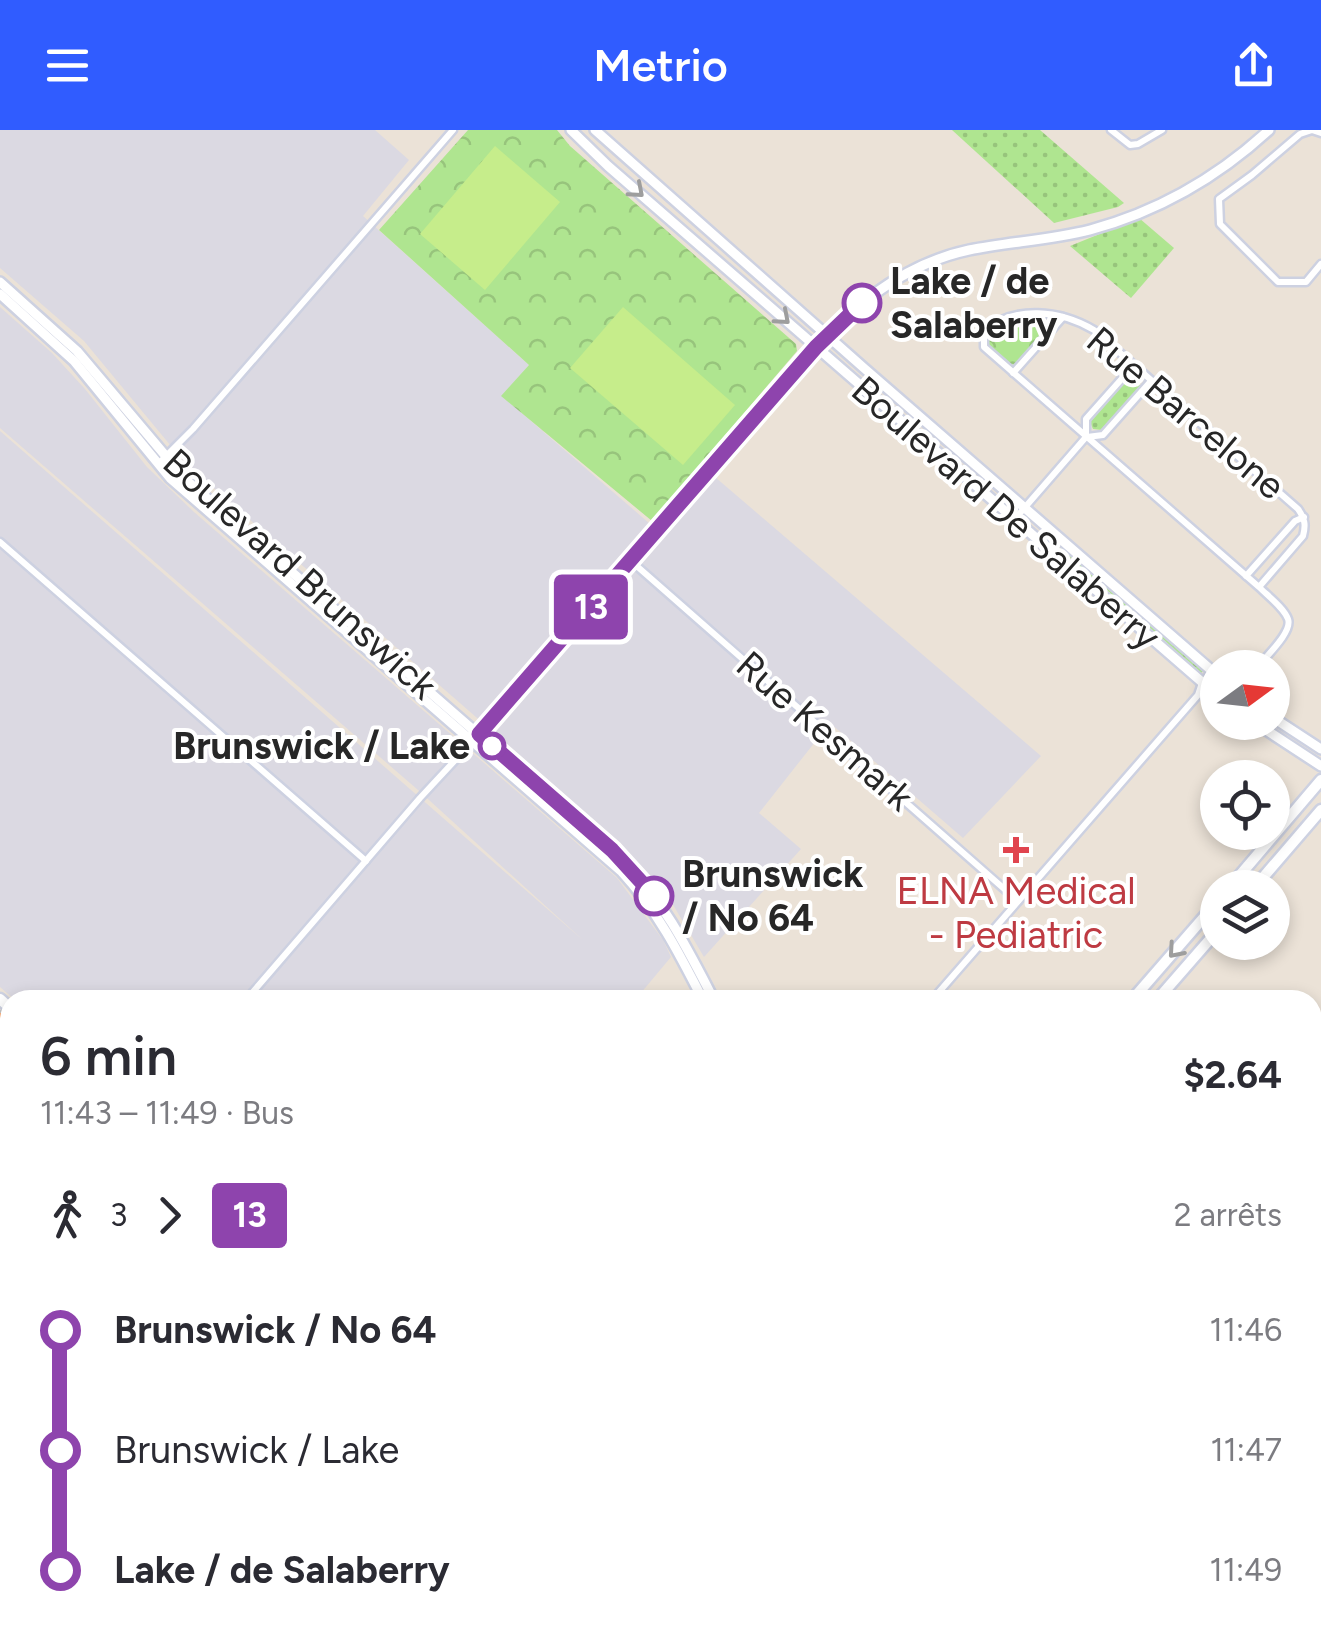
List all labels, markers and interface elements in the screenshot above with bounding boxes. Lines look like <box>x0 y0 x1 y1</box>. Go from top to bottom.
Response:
icon: menu <box>40 38 95 93</box>
text: Metrio <box>593 38 728 92</box>
icon: share <box>1226 38 1281 93</box>
one-way arrow <box>625 180 644 198</box>
place label: Lake / de Salaberry <box>890 258 1057 348</box>
marker: Lake / de Salaberry <box>843 284 881 322</box>
one-way arrow <box>771 306 789 324</box>
street label: Rue Barcelone <box>1078 317 1294 509</box>
street label: Boulevard De Salaberry <box>842 367 1170 660</box>
street label: Boulevard Brunswick <box>154 439 447 709</box>
line badge: 13 <box>546 574 636 640</box>
text: 13 <box>574 586 608 628</box>
street label: Rue Kesmark <box>727 642 923 821</box>
north arrow <box>1200 650 1290 740</box>
map controls <box>1200 650 1290 960</box>
place label: Brunswick / Lake <box>173 723 470 769</box>
marker: Brunswick / Lake <box>479 733 505 759</box>
button: locate <box>1200 760 1290 850</box>
marker: ELNA Medical - Pediatric <box>1003 837 1029 863</box>
place label: Brunswick / No 64 <box>682 851 864 941</box>
place label: ELNA Medical - Pediatric <box>896 868 1136 958</box>
button: layers <box>1200 870 1290 960</box>
marker: Brunswick / No 64 <box>635 877 673 915</box>
one-way arrow <box>1168 939 1186 957</box>
text: 6 min <box>40 1023 177 1089</box>
text: $2.64 <box>1183 1052 1282 1098</box>
text: 11:43 – 11:49 · Bus <box>40 1094 294 1132</box>
icon: walk <box>40 1188 95 1243</box>
icon: forward <box>142 1188 197 1243</box>
text: 13 <box>232 1194 267 1236</box>
text: 3 <box>110 1196 127 1234</box>
text: 2 arrêts <box>1174 1196 1282 1234</box>
text: Brunswick / No 64 <box>114 1307 437 1353</box>
text: 11:46 <box>1209 1311 1282 1349</box>
text: Brunswick / Lake <box>114 1427 399 1473</box>
text: 11:47 <box>1210 1431 1282 1469</box>
text: Lake / de Salaberry <box>114 1547 450 1593</box>
text: 11:49 <box>1209 1551 1282 1589</box>

